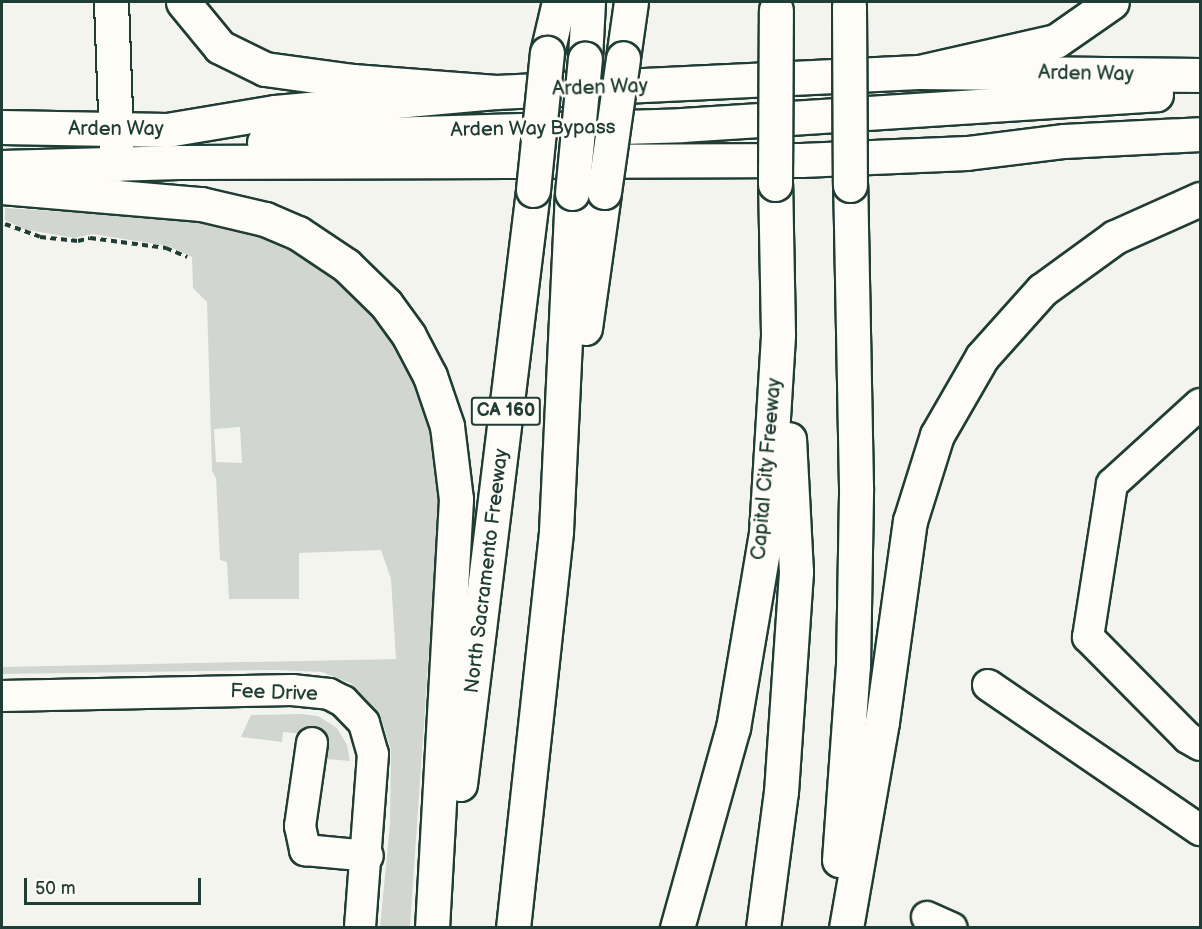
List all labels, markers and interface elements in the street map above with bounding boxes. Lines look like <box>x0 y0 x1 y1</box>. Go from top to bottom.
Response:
street label: Arden Way <box>1038 61 1134 87</box>
street label: Arden Way <box>551 74 649 102</box>
street label: Arden Way Bypass <box>449 116 617 142</box>
street label: Arden Way <box>68 117 164 141</box>
street label: Capital City Freeway <box>747 376 787 562</box>
road number: CA 160 <box>470 396 542 426</box>
street label: North Sacramento Freeway <box>460 447 514 695</box>
street label: Fee Drive <box>230 679 318 707</box>
scale bar <box>27 866 204 904</box>
text: 50 m <box>35 878 76 899</box>

